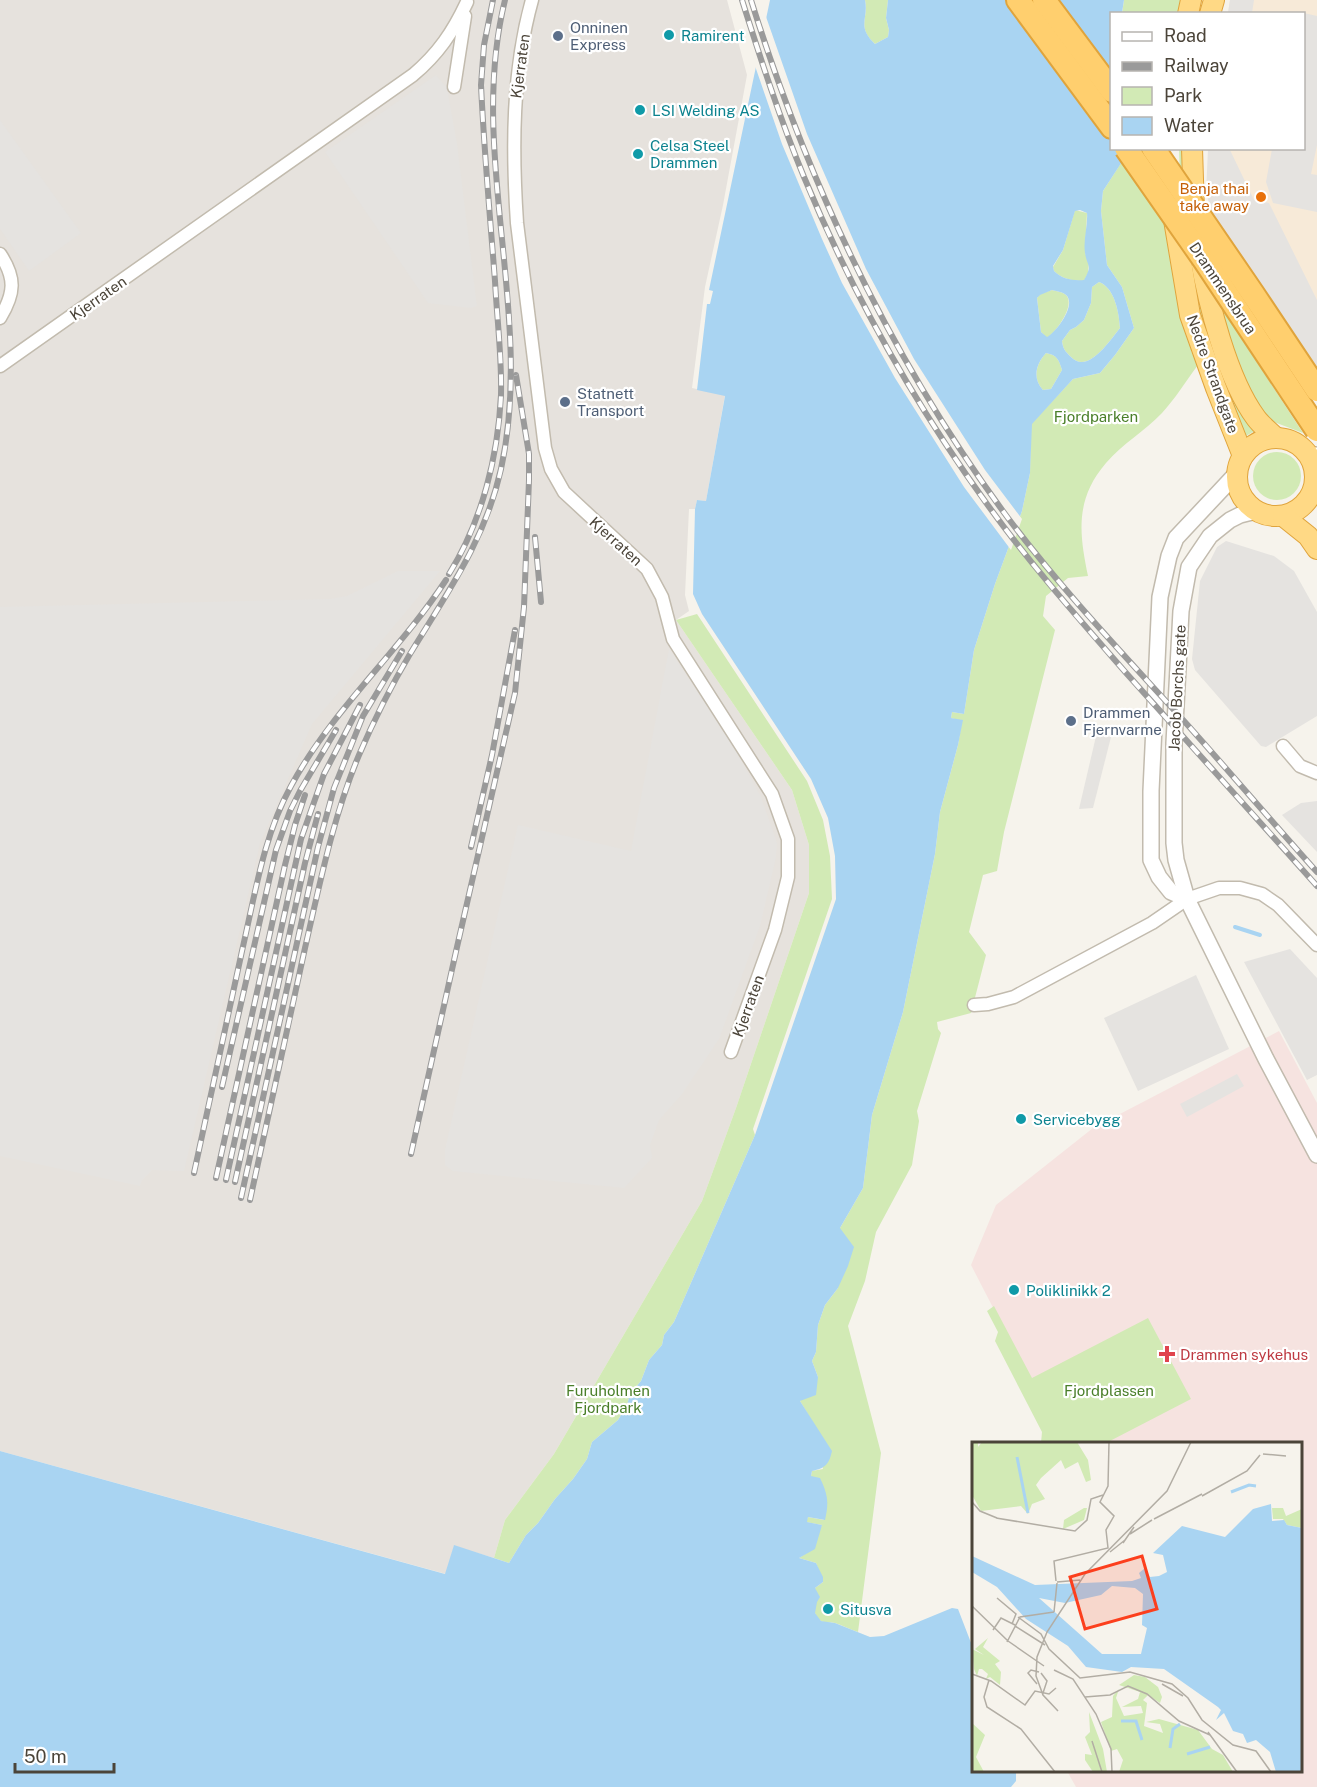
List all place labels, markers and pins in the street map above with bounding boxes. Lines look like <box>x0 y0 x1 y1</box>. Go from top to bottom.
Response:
place label: Onninen Express <box>570 19 628 53</box>
place label: Ramirent <box>681 27 745 44</box>
marker: Ramirent <box>662 28 676 42</box>
marker: Onninen Express <box>551 29 565 43</box>
place label: LSI Welding AS <box>652 102 760 119</box>
marker: LSI Welding AS <box>633 103 647 117</box>
place label: Celsa Steel Drammen <box>650 137 730 171</box>
marker: Celsa Steel Drammen <box>631 147 645 161</box>
place label: Benja thai take away <box>1179 180 1249 214</box>
marker: Benja thai take away <box>1254 190 1268 204</box>
place label: Statnett Transport <box>577 385 645 419</box>
marker: Statnett Transport <box>558 395 572 409</box>
place label: Drammen Fjernvarme <box>1083 704 1162 738</box>
marker: Drammen Fjernvarme <box>1064 714 1078 728</box>
place label: Servicebygg <box>1033 1111 1121 1128</box>
marker: Servicebygg <box>1014 1112 1028 1126</box>
place label: Poliklinikk 2 <box>1026 1282 1111 1299</box>
marker: Poliklinikk 2 <box>1007 1283 1021 1297</box>
marker: Drammen sykehus <box>1158 1345 1176 1363</box>
place label: Drammen sykehus <box>1180 1346 1308 1363</box>
place label: Situsva <box>840 1601 891 1618</box>
marker: Situsva <box>821 1602 835 1616</box>

